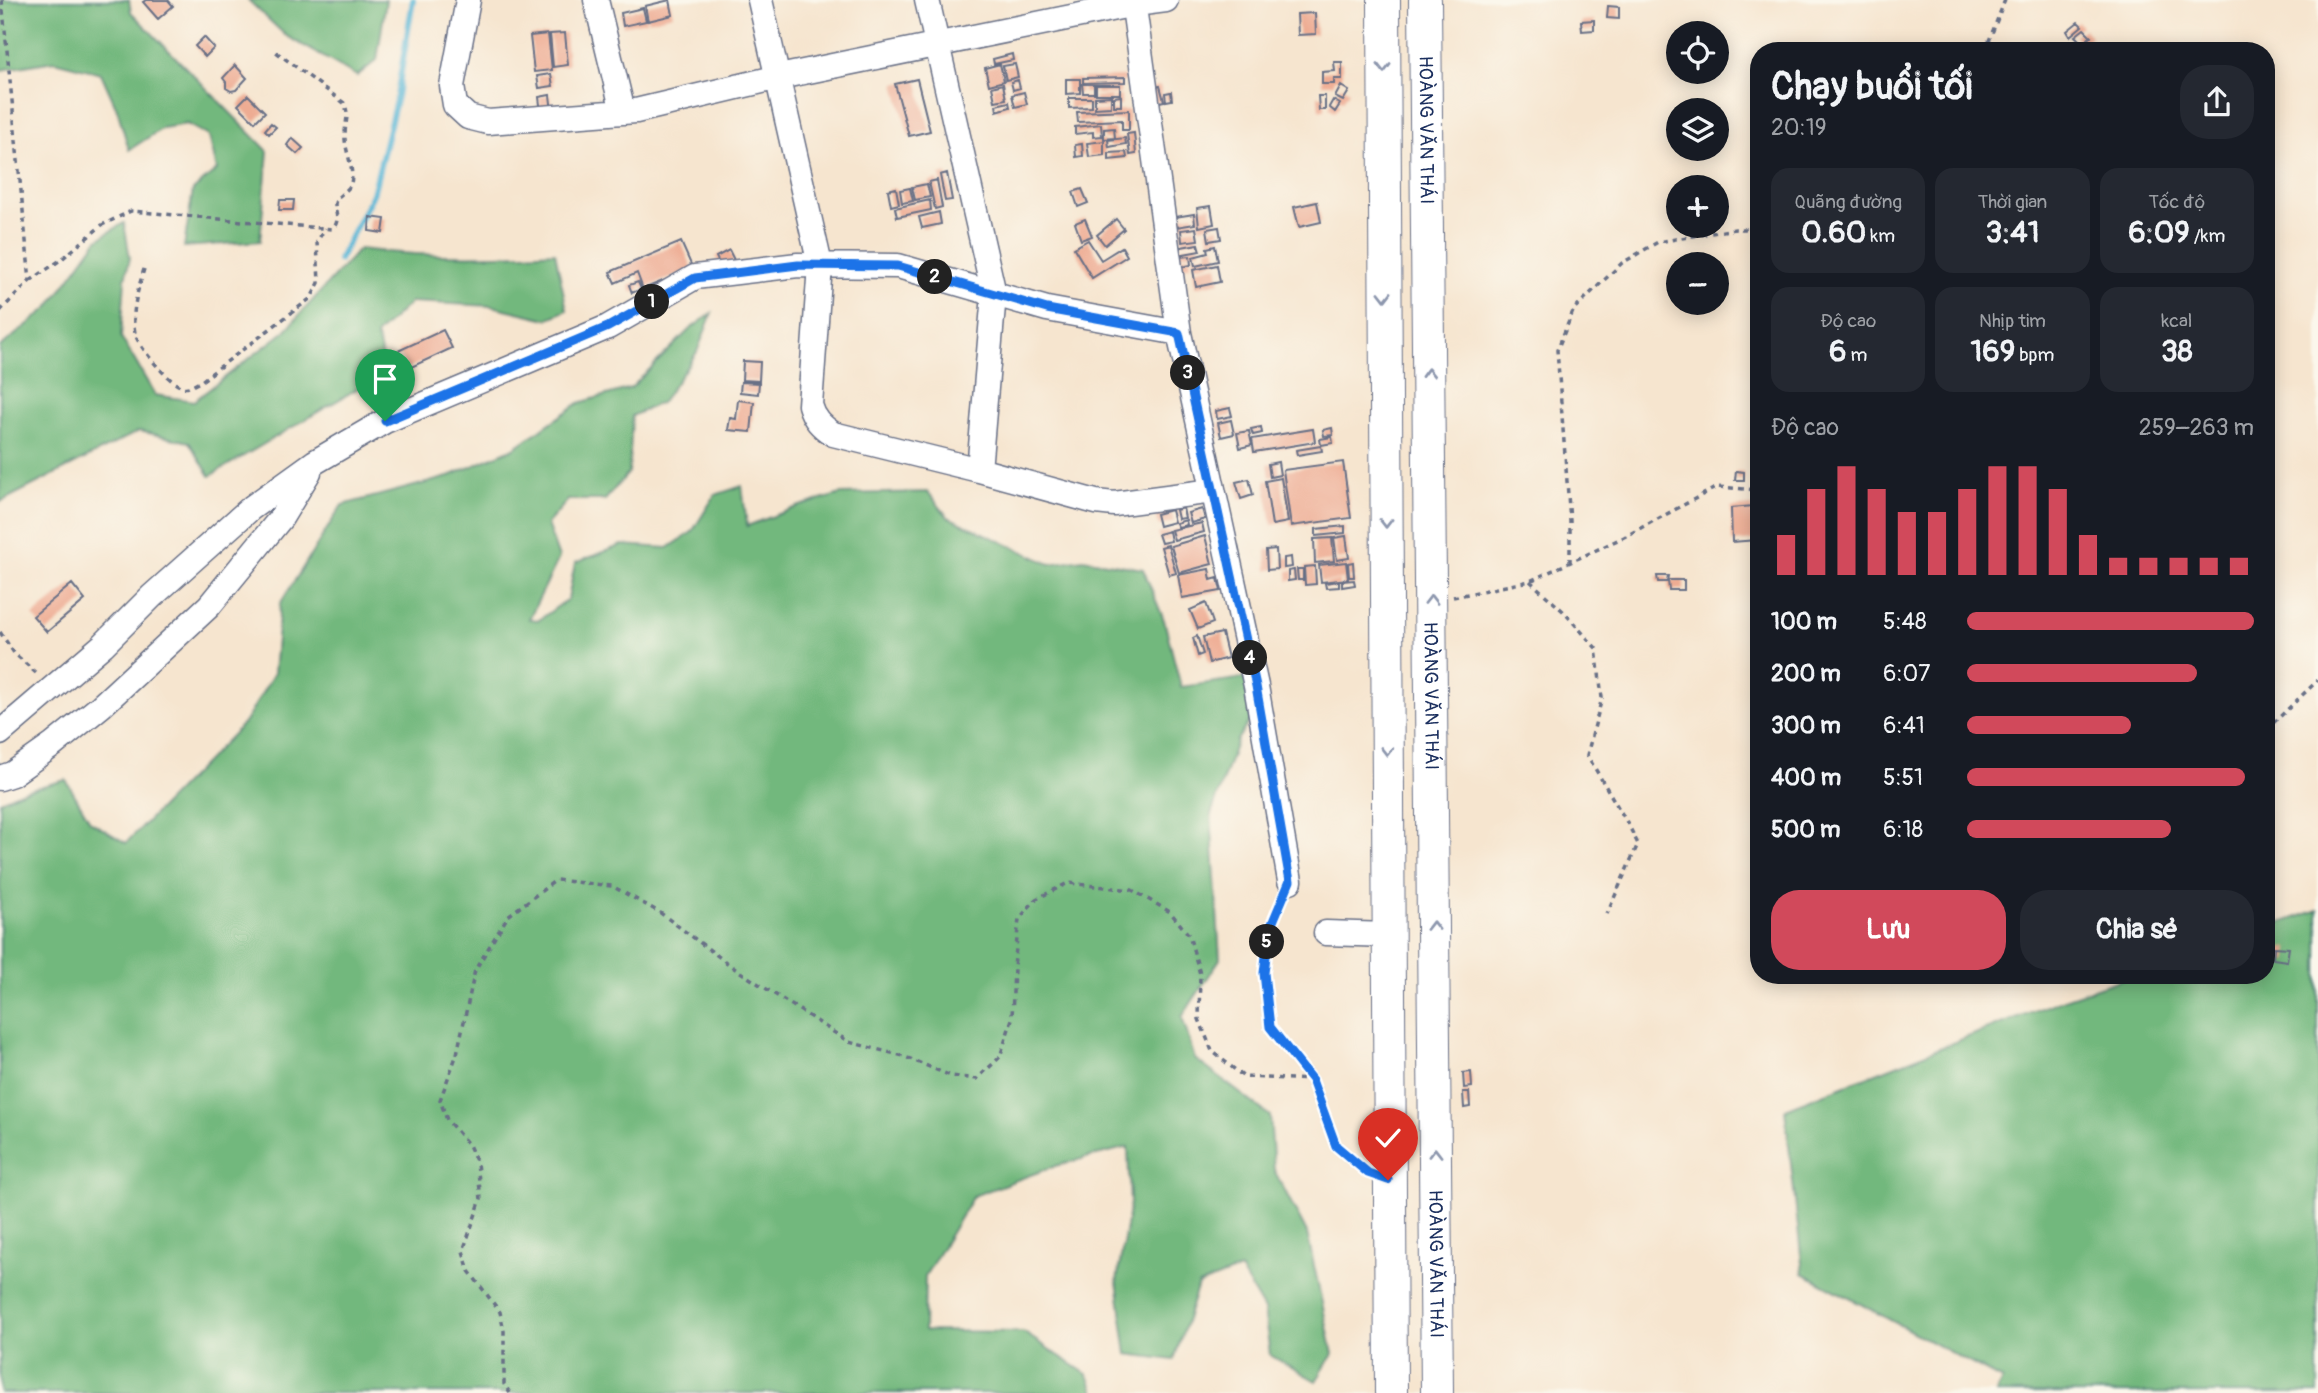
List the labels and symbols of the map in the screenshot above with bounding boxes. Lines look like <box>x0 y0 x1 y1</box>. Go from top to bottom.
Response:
street label: HOÀNG VĂN THÁI <box>1413 56 1439 204</box>
one-way arrow <box>1377 63 1392 74</box>
pin: 2 <box>918 260 953 294</box>
pin: 1 <box>634 284 670 320</box>
one-way arrow <box>1377 291 1393 301</box>
pin <box>355 349 415 421</box>
pin: 3 <box>1170 356 1206 390</box>
one-way arrow <box>1421 367 1436 378</box>
one-way arrow <box>1378 518 1394 529</box>
one-way arrow <box>1423 595 1438 606</box>
street label: HOÀNG VĂN THÁI <box>1418 622 1444 770</box>
pin: 4 <box>1232 640 1268 676</box>
one-way arrow <box>1379 746 1395 756</box>
one-way arrow <box>1425 920 1441 931</box>
pin: 5 <box>1250 925 1284 960</box>
pin <box>1358 1108 1418 1180</box>
one-way arrow <box>1427 1148 1443 1158</box>
street label: HOÀNG VĂN THÁI <box>1423 1190 1449 1338</box>

